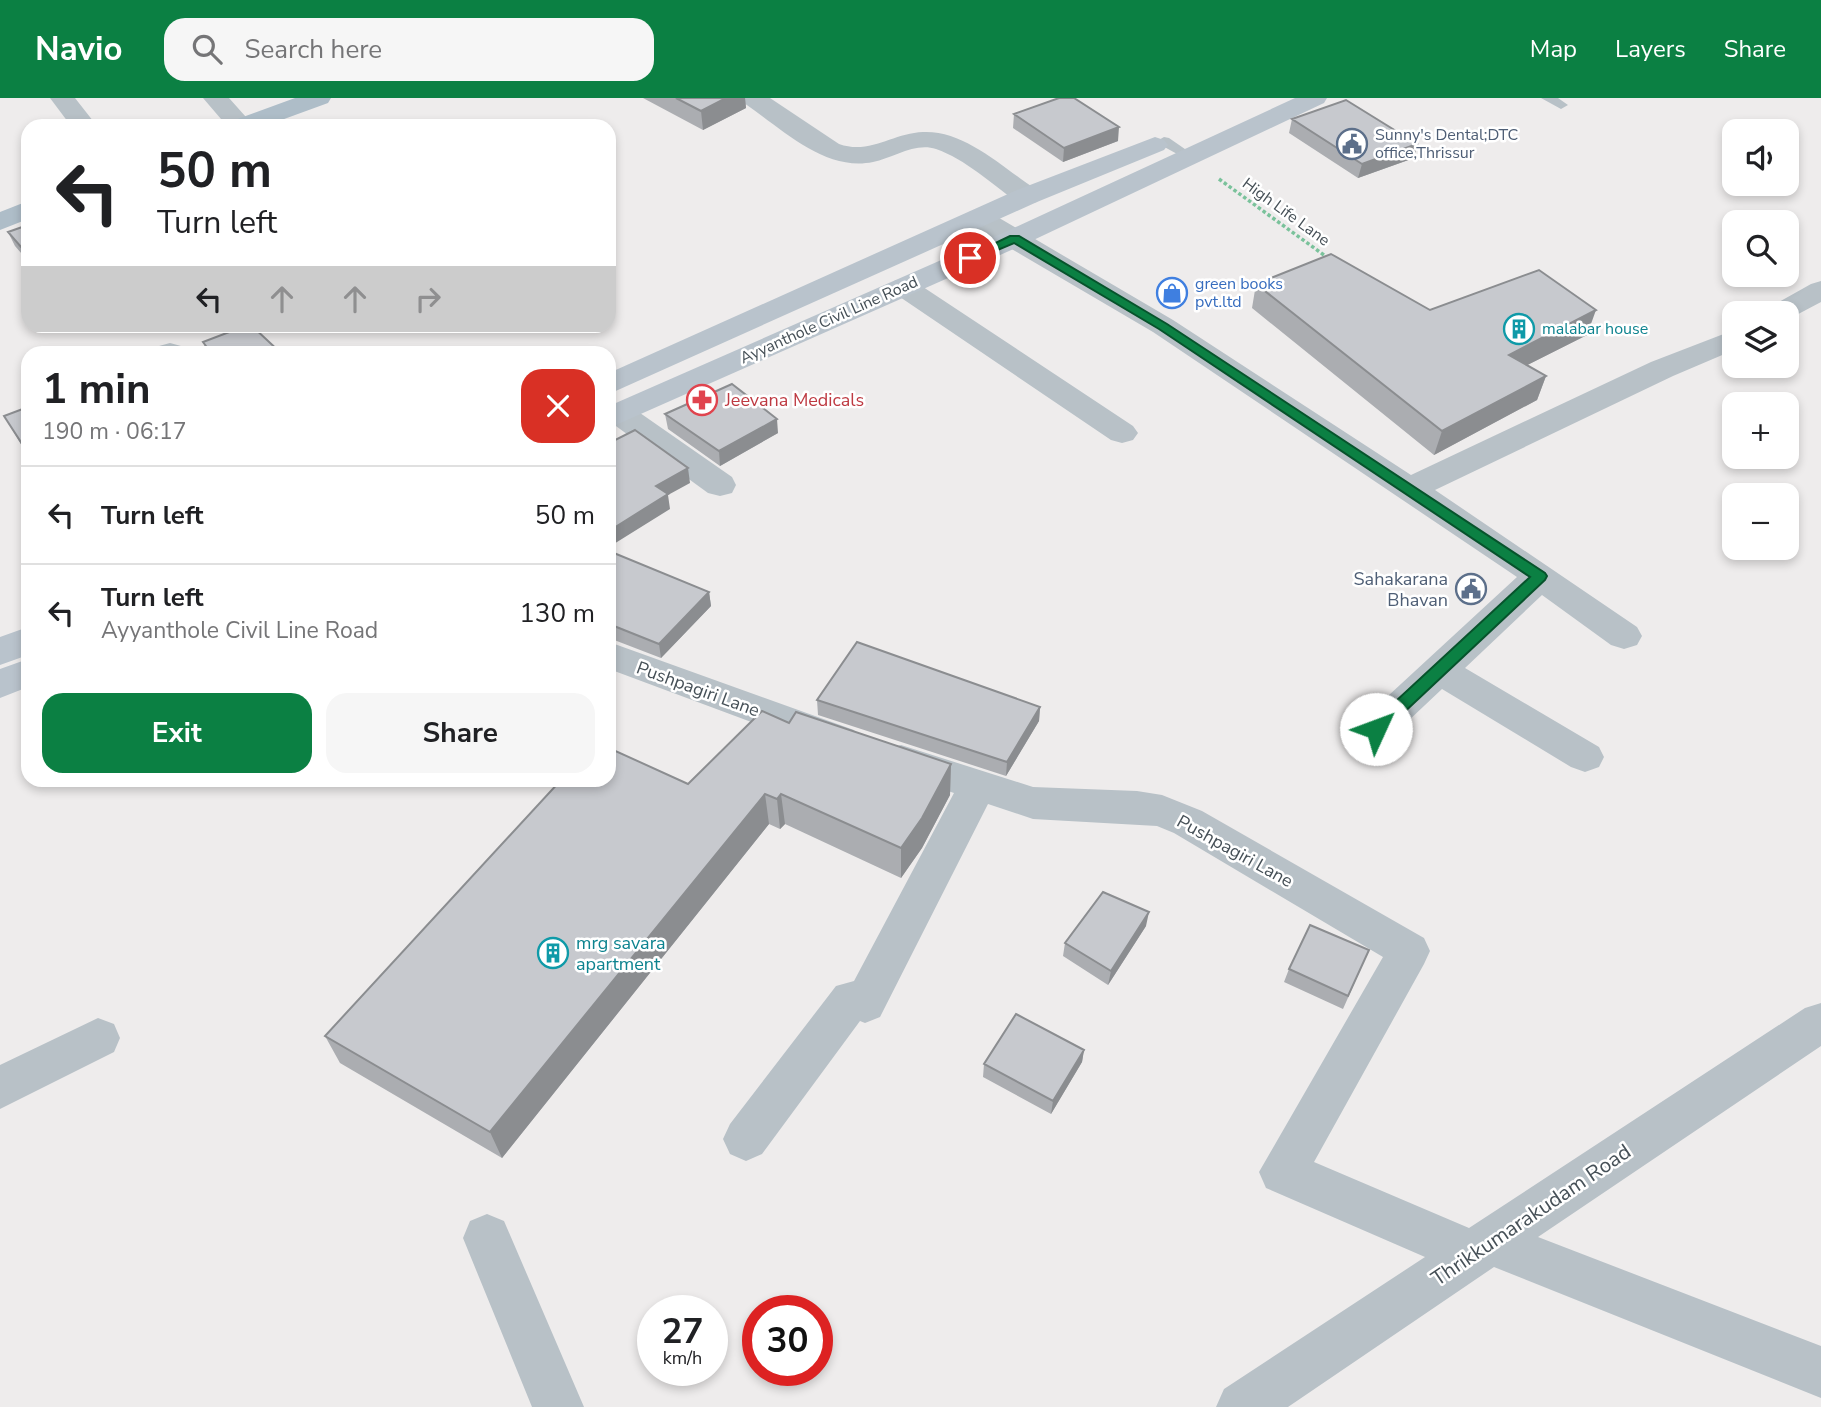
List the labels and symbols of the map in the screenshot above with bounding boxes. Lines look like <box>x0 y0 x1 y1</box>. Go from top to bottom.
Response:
place label: Sunny's Dental;DTC office,Thrissur <box>1375 124 1519 164</box>
public building icon: Sunny's Dental;DTC office,Thrissur <box>1335 127 1369 161</box>
street label: High Life Lane <box>1238 173 1334 251</box>
pin <box>940 228 1000 288</box>
street label: Ayyanthole Civil Line Road <box>736 271 922 369</box>
place label: green books pvt.ltd <box>1195 273 1283 313</box>
shop icon: green books pvt.ltd <box>1155 276 1189 310</box>
building icon: malabar house <box>1502 312 1536 346</box>
place label: malabar house <box>1542 318 1648 340</box>
pharmacy icon: Jeevana Medicals <box>685 383 719 417</box>
place label: Jeevana Medicals <box>724 388 864 412</box>
place label: Sahakarana Bhavan <box>1354 567 1448 612</box>
public building icon: Sahakarana Bhavan <box>1454 572 1488 606</box>
street label: Pushpagiri Lane <box>633 656 763 722</box>
position arrow <box>1339 692 1413 766</box>
street label: Pushpagiri Lane <box>1173 809 1297 893</box>
place label: mrg savara apartment <box>576 931 666 976</box>
building icon: mrg savara apartment <box>536 936 570 970</box>
street label: Thrikkumarakudam Road <box>1426 1138 1636 1292</box>
speed limit sign: 30 <box>742 1295 833 1386</box>

